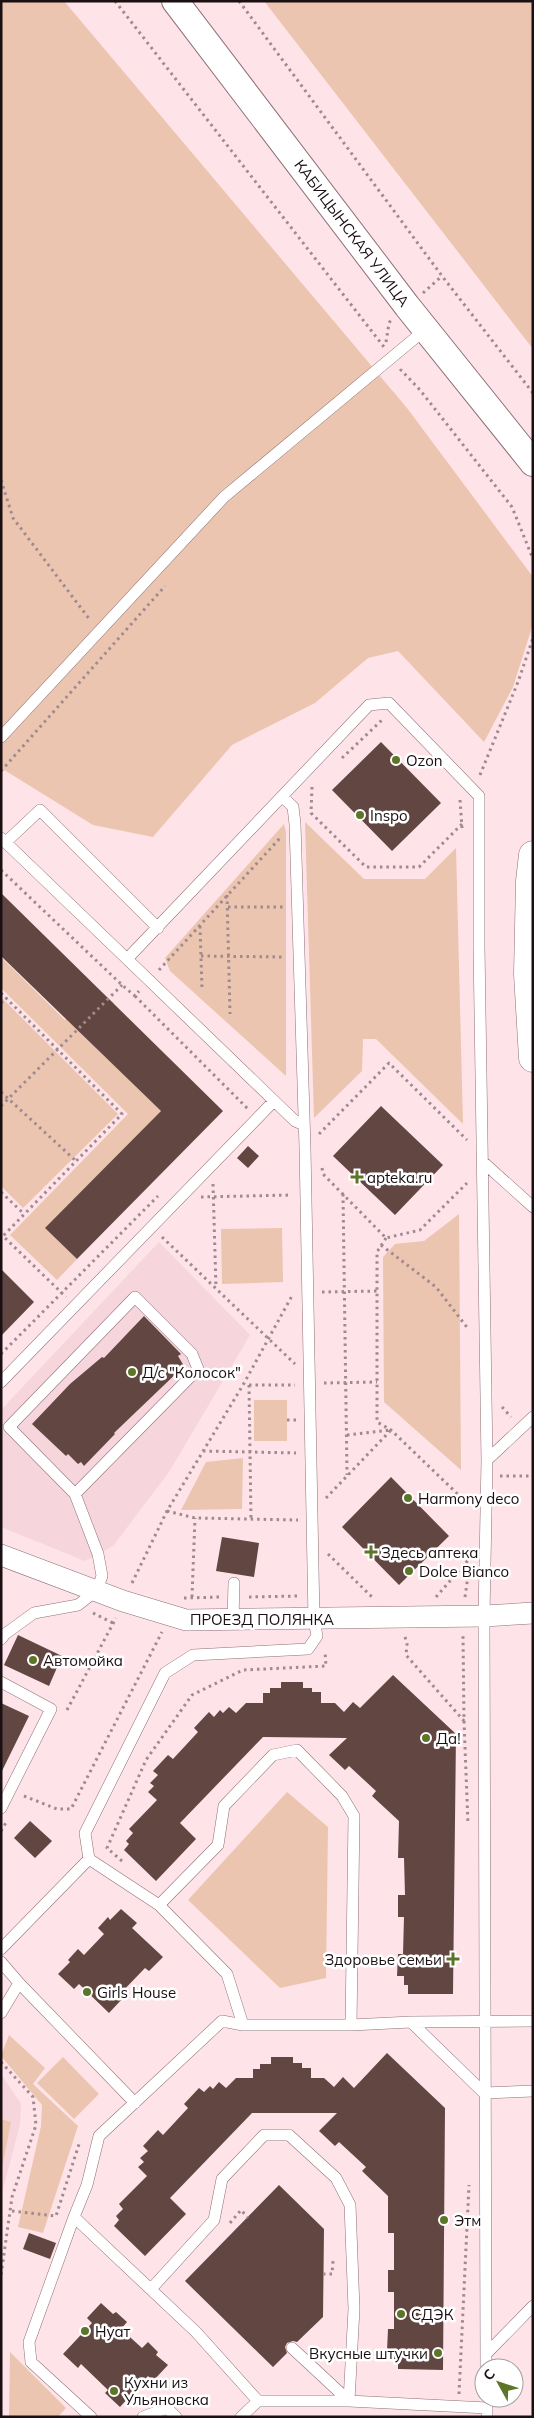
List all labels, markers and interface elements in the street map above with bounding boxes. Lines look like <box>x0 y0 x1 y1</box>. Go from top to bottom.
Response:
street label: КАБИЦЫНСКАЯ УЛИЦА <box>290 156 414 310</box>
place label: Ozon <box>406 751 443 770</box>
marker: Ozon <box>390 754 402 766</box>
place label: Inspo <box>370 806 408 825</box>
marker: Inspo <box>354 809 366 821</box>
place label: apteka.ru <box>367 1168 432 1187</box>
marker: apteka.ru <box>351 1171 363 1183</box>
place label: Д/с "Колосок" <box>142 1363 241 1382</box>
marker: Д/с "Колосок" <box>126 1366 138 1378</box>
place label: Harmony deco <box>418 1489 519 1508</box>
marker: Harmony deco <box>402 1492 414 1504</box>
place label: Здесь аптека <box>381 1543 478 1562</box>
marker: Здесь аптека <box>365 1546 377 1558</box>
place label: Dolce Bianco <box>419 1562 509 1581</box>
marker: Dolce Bianco <box>403 1565 415 1577</box>
street label: ПРОЕЗД ПОЛЯНКА <box>190 1610 334 1629</box>
place label: Автомойка <box>43 1651 123 1670</box>
marker: Автомойка <box>27 1654 39 1666</box>
place label: Да! <box>436 1729 461 1748</box>
marker: Да! <box>420 1732 432 1744</box>
place label: Здоровье семьи <box>325 1950 442 1969</box>
marker: Здоровье семьи <box>446 1952 460 1966</box>
place label: Girls House <box>97 1983 176 2002</box>
marker: Girls House <box>81 1986 93 1998</box>
place label: Этм <box>454 2211 481 2230</box>
marker: Этм <box>438 2214 450 2226</box>
place label: СДЭК <box>411 2305 454 2324</box>
marker: СДЭК <box>395 2308 407 2320</box>
place label: Нуат <box>95 2322 131 2341</box>
marker: Нуат <box>79 2325 91 2337</box>
place label: Вкусные штучки <box>309 2344 428 2363</box>
marker: Вкусные штучки <box>432 2347 444 2359</box>
north arrow <box>474 2358 524 2408</box>
text: С <box>479 2365 499 2384</box>
place label: Кухни из Ульяновска <box>123 2373 209 2409</box>
marker: Кухни из Ульяновска <box>108 2385 120 2397</box>

